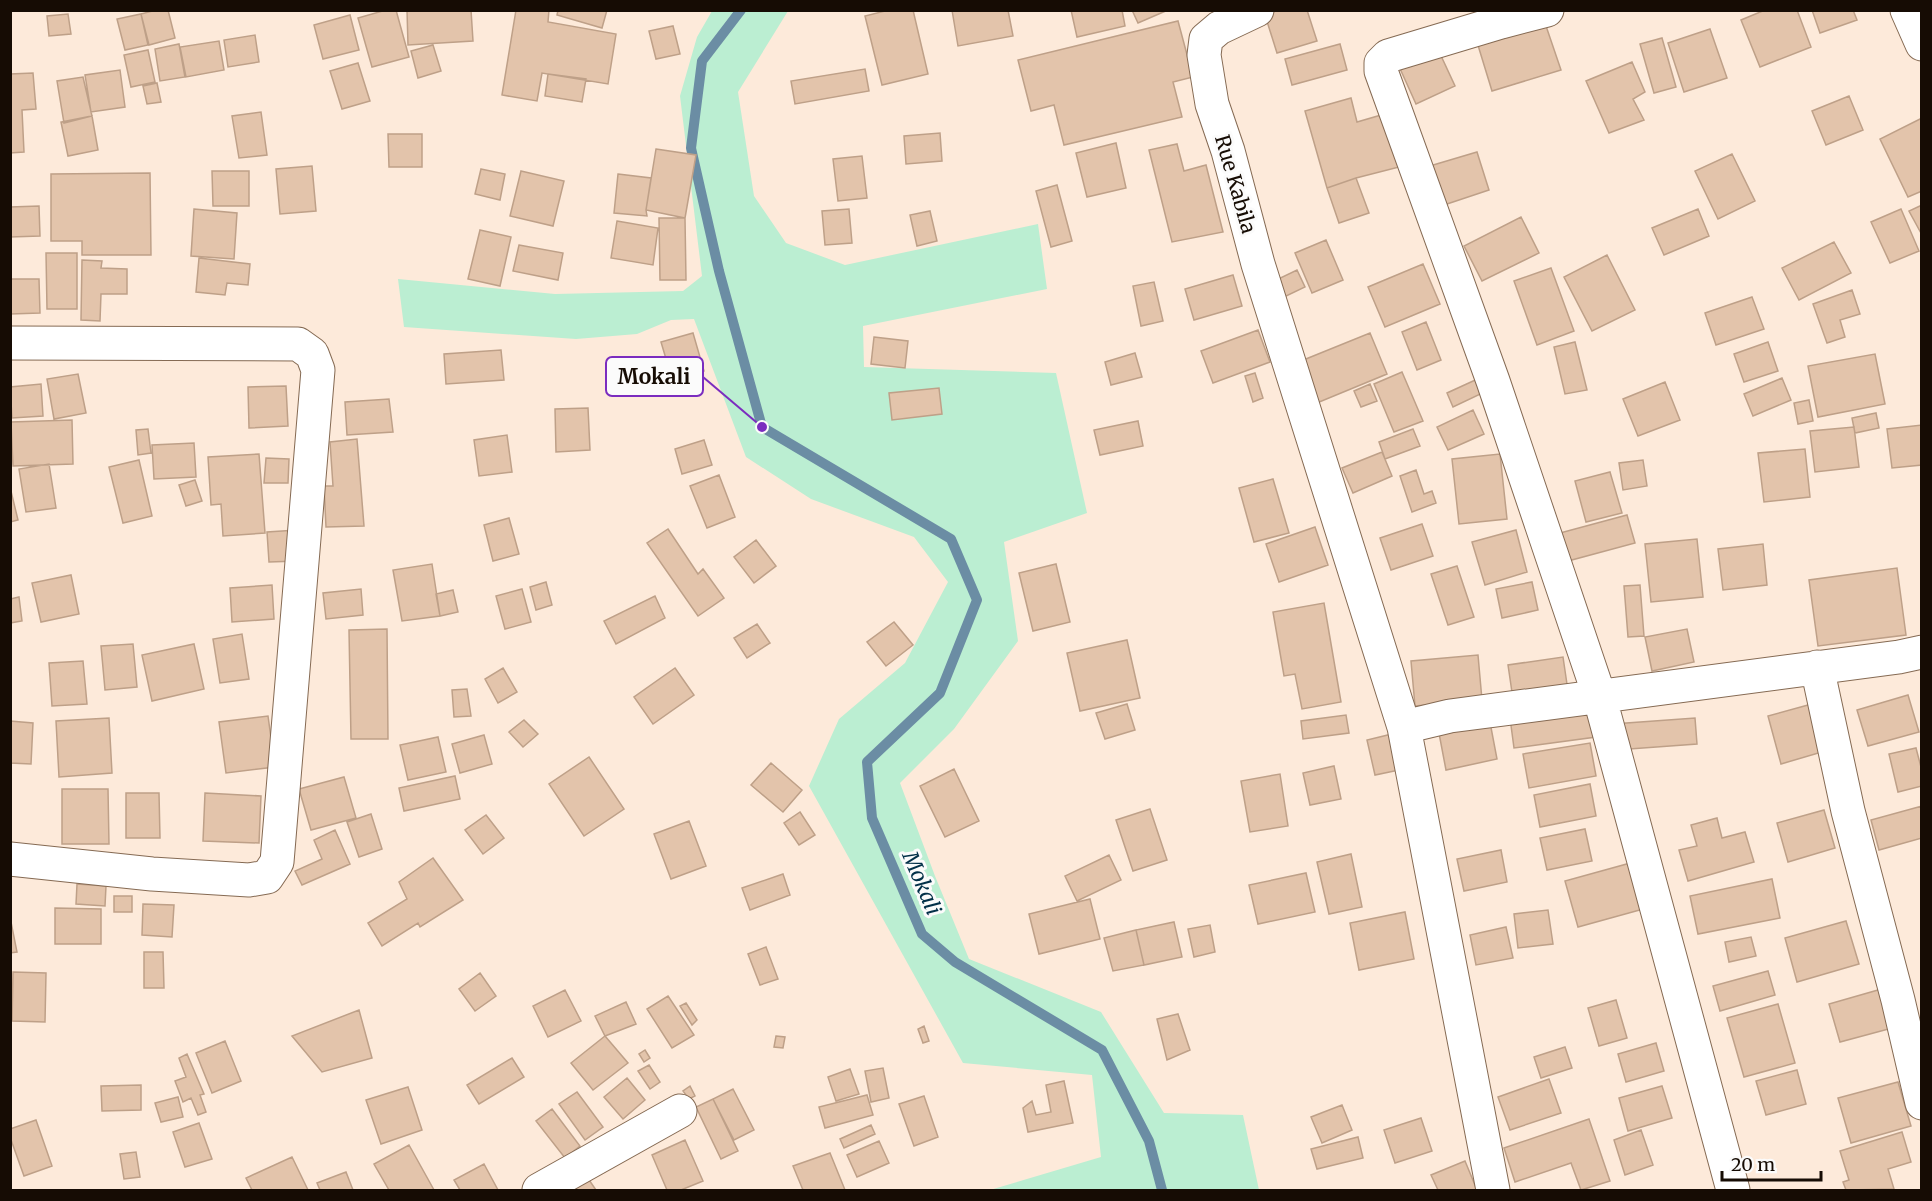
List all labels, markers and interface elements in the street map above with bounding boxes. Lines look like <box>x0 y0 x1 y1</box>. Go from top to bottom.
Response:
street label: Rue Kabila <box>1210 132 1262 236</box>
callout: Mokali <box>606 357 703 396</box>
text: Mokali <box>618 363 690 390</box>
water label: Mokali <box>896 846 947 919</box>
scale bar <box>1722 1144 1821 1182</box>
text: 20 m <box>1731 1153 1775 1176</box>

